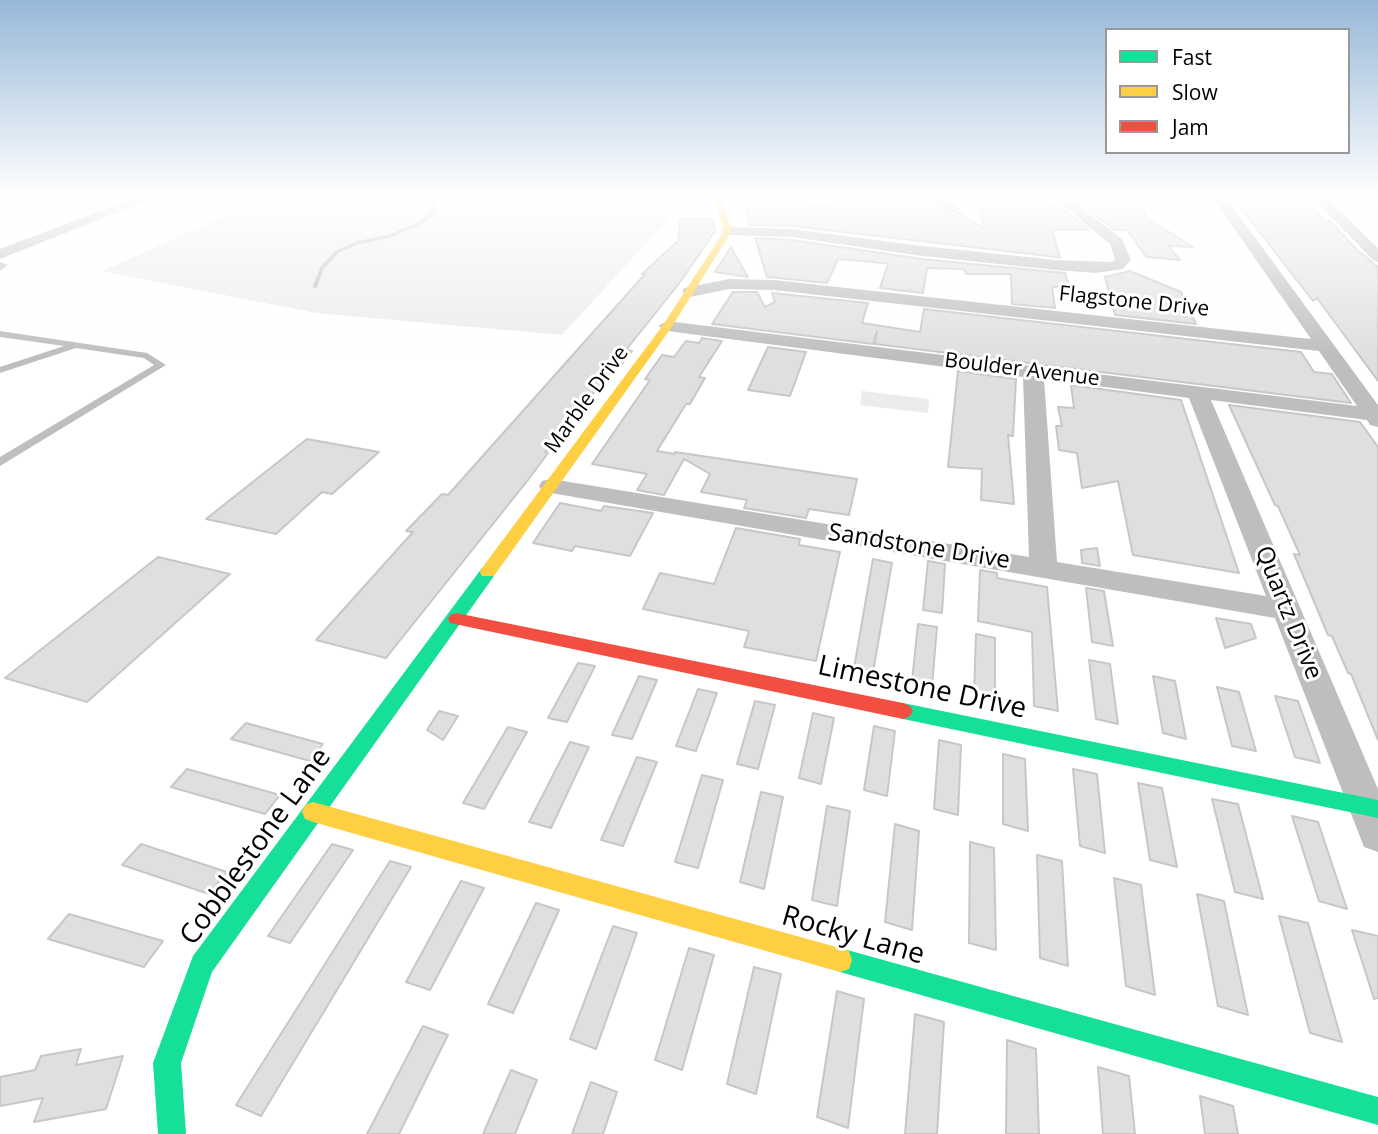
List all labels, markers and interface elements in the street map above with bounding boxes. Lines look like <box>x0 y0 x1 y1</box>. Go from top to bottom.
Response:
legend <box>1105 28 1350 154</box>
text: Fast <box>1172 43 1212 71</box>
text: Slow <box>1172 78 1218 106</box>
text: Jam <box>1172 113 1209 141</box>
street label: Flagstone Drive <box>1058 282 1210 322</box>
street label: Marble Drive <box>540 342 634 458</box>
street label: Boulder Avenue <box>943 348 1101 392</box>
street label: Sandstone Drive <box>826 518 1012 576</box>
street label: Quartz Drive <box>1248 542 1328 684</box>
street label: Limestone Drive <box>815 650 1029 726</box>
street label: Cobblestone Lane <box>173 742 339 952</box>
street label: Rocky Lane <box>778 900 928 972</box>

